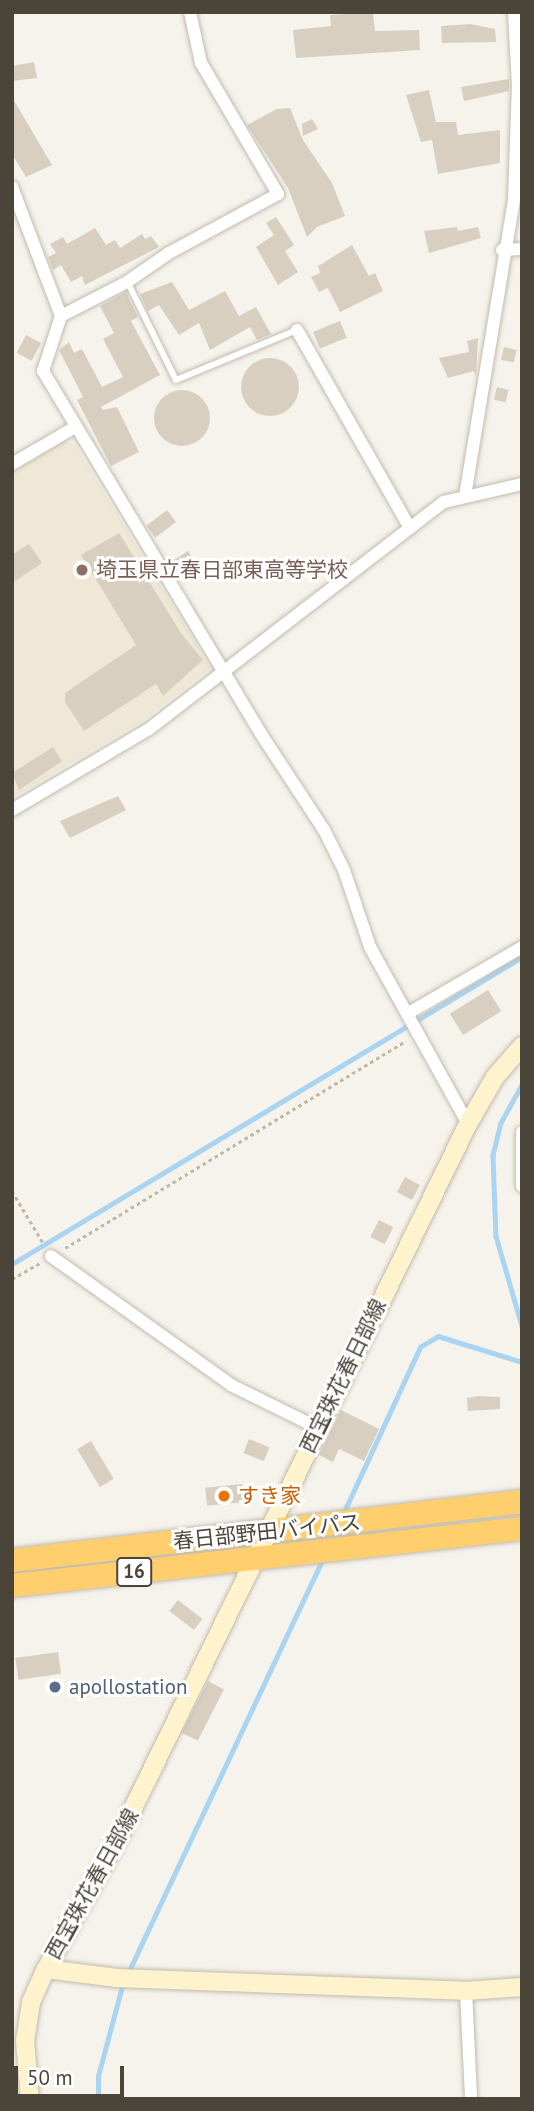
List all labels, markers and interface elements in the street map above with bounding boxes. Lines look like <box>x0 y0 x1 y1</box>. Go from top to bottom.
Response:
place label: 埼玉県立春日部東高等学校 <box>96 557 348 583</box>
marker: 埼玉県立春日部東高等学校 <box>74 562 90 578</box>
street label: 西宝珠花春日部線 <box>295 1295 391 1457</box>
place label: すき家 <box>238 1483 301 1509</box>
marker: すき家 <box>216 1488 232 1504</box>
street label: 春日部野田バイパス <box>172 1510 362 1554</box>
road number: 16 <box>115 1556 153 1588</box>
place label: apollostation <box>69 1674 187 1700</box>
marker: apollostation <box>47 1679 63 1695</box>
street label: 西宝珠花春日部線 <box>40 1804 144 1964</box>
scale bar <box>18 2052 128 2096</box>
text: 50 m <box>27 2064 73 2091</box>

